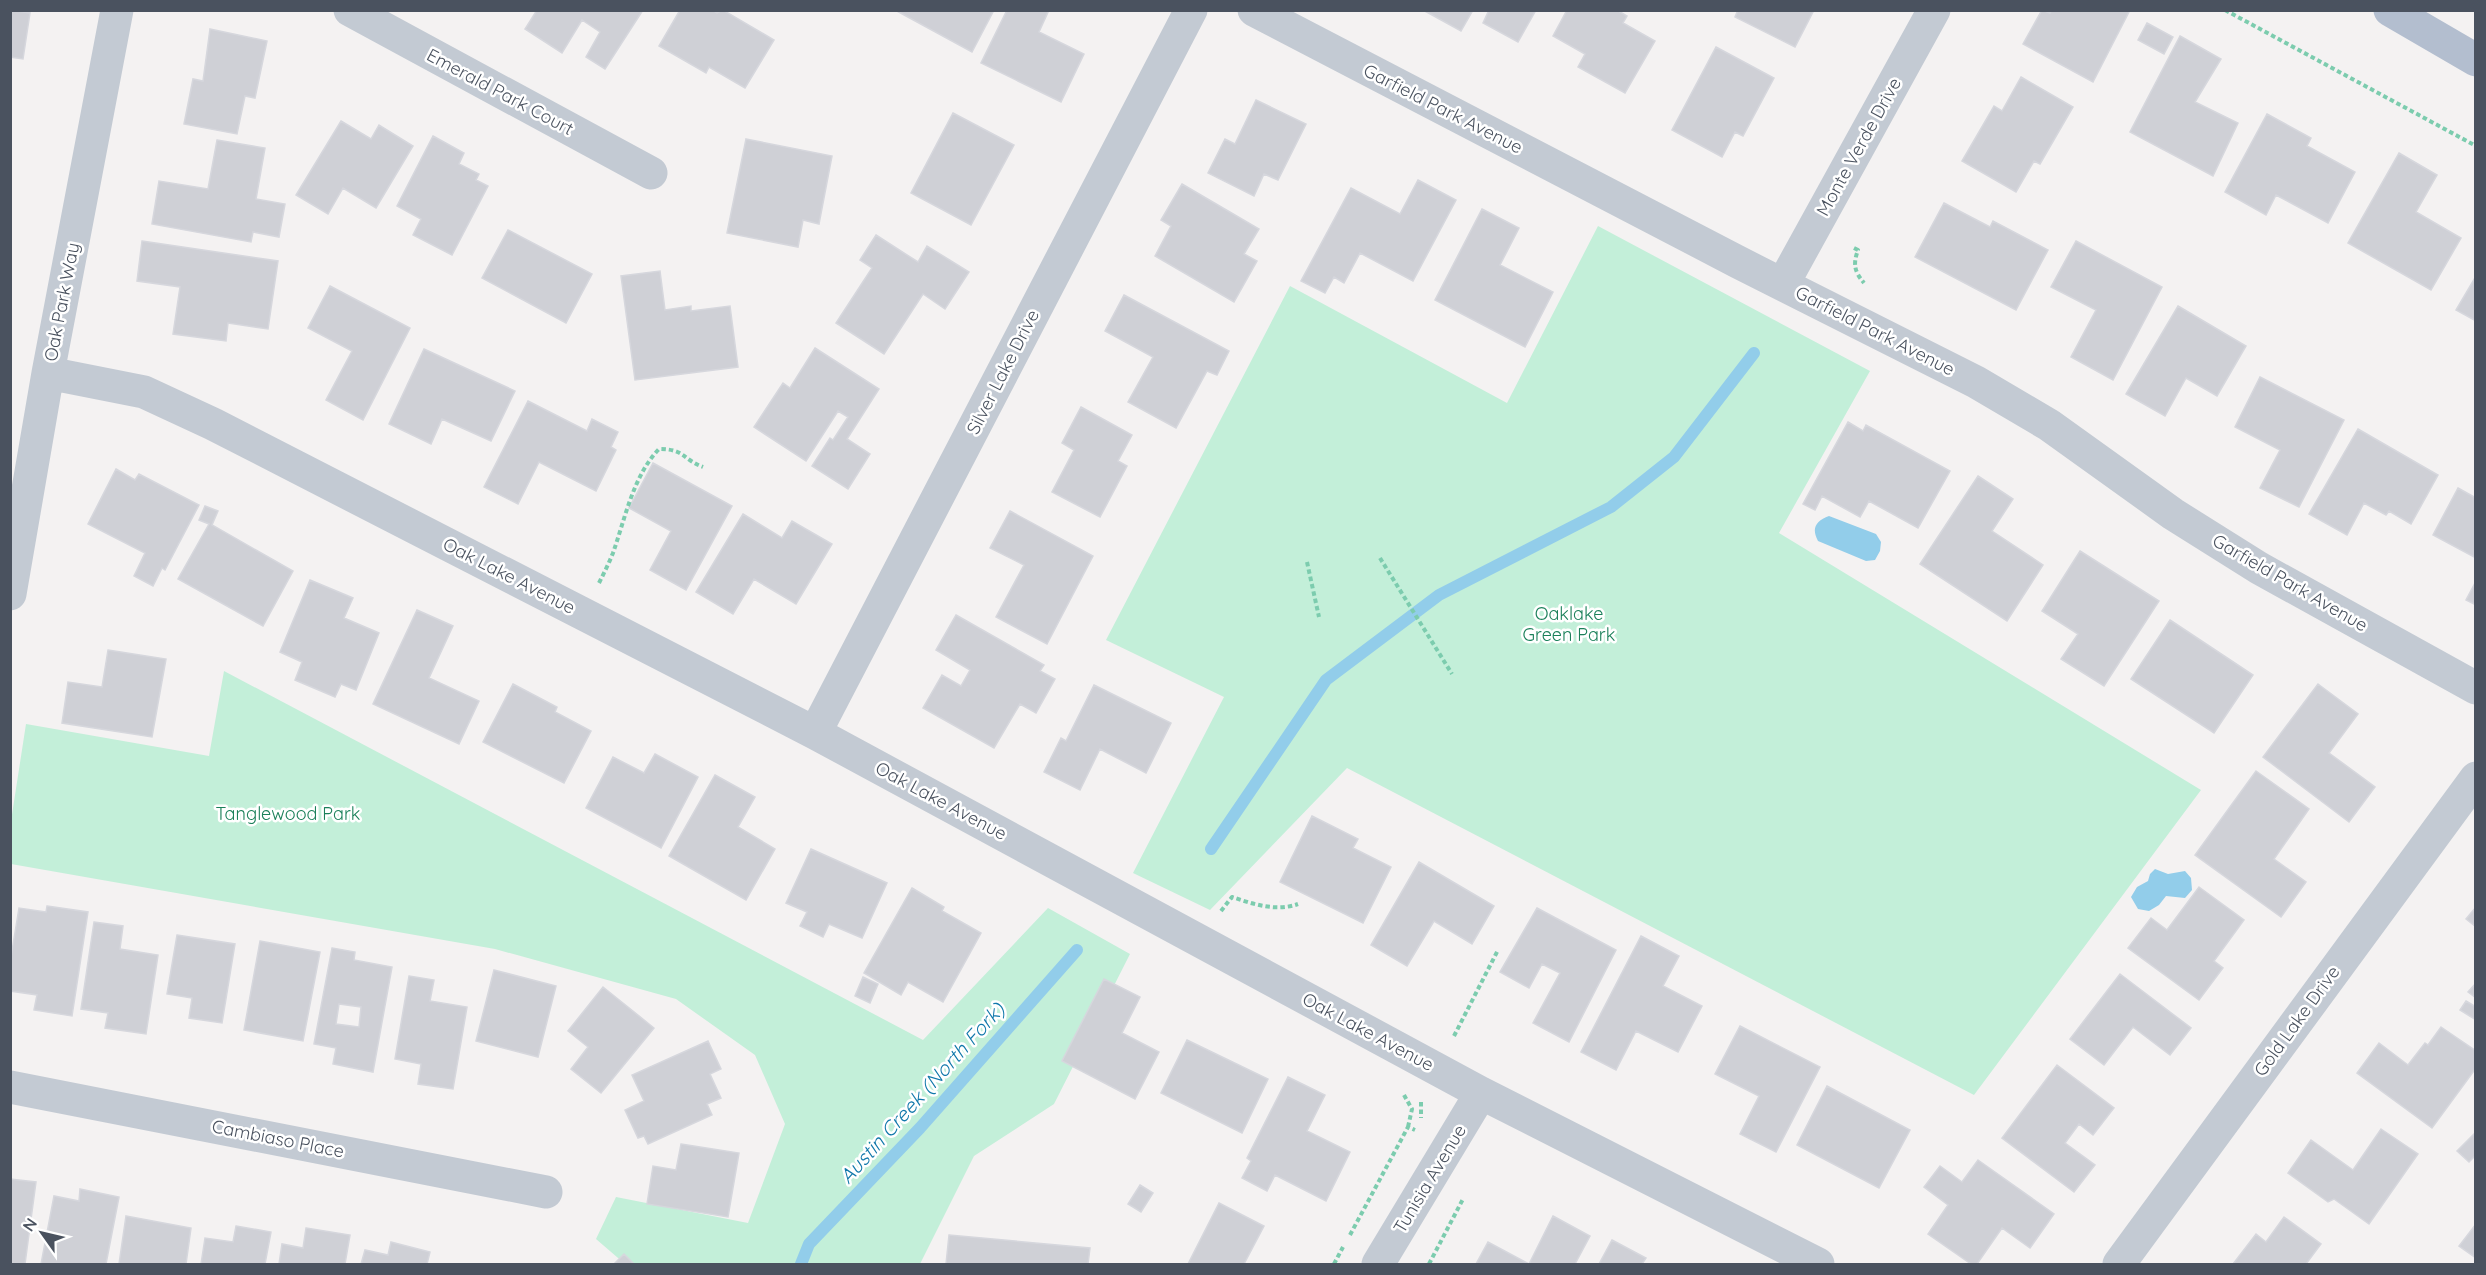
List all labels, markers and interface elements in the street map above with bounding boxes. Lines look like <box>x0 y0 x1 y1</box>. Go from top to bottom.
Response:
street label: Emerald Park Court <box>423 43 578 140</box>
street label: Garfield Park Avenue <box>1360 58 1527 159</box>
street label: Monte Verde Drive <box>1811 73 1906 220</box>
street label: Oak Park Way <box>39 241 84 363</box>
street label: Garfield Park Avenue <box>1792 280 1959 381</box>
street label: Silver Lake Drive <box>961 305 1044 438</box>
street label: Garfield Park Avenue <box>2209 529 2372 636</box>
street label: Oak Lake Avenue <box>439 532 579 619</box>
park label: Oaklake Green Park <box>1523 602 1615 646</box>
street label: Oak Lake Avenue <box>872 756 1011 845</box>
park label: Tanglewood Park <box>216 802 360 825</box>
street label: Gold Lake Drive <box>2249 961 2344 1081</box>
street label: Oak Lake Avenue <box>1299 987 1438 1076</box>
water label: Austin Creek (North Fork) <box>834 996 1011 1188</box>
street label: Cambiaso Place <box>210 1114 346 1163</box>
street label: Tunisia Avenue <box>1388 1120 1471 1237</box>
north arrow <box>12 1203 72 1263</box>
text: N <box>18 1214 41 1235</box>

